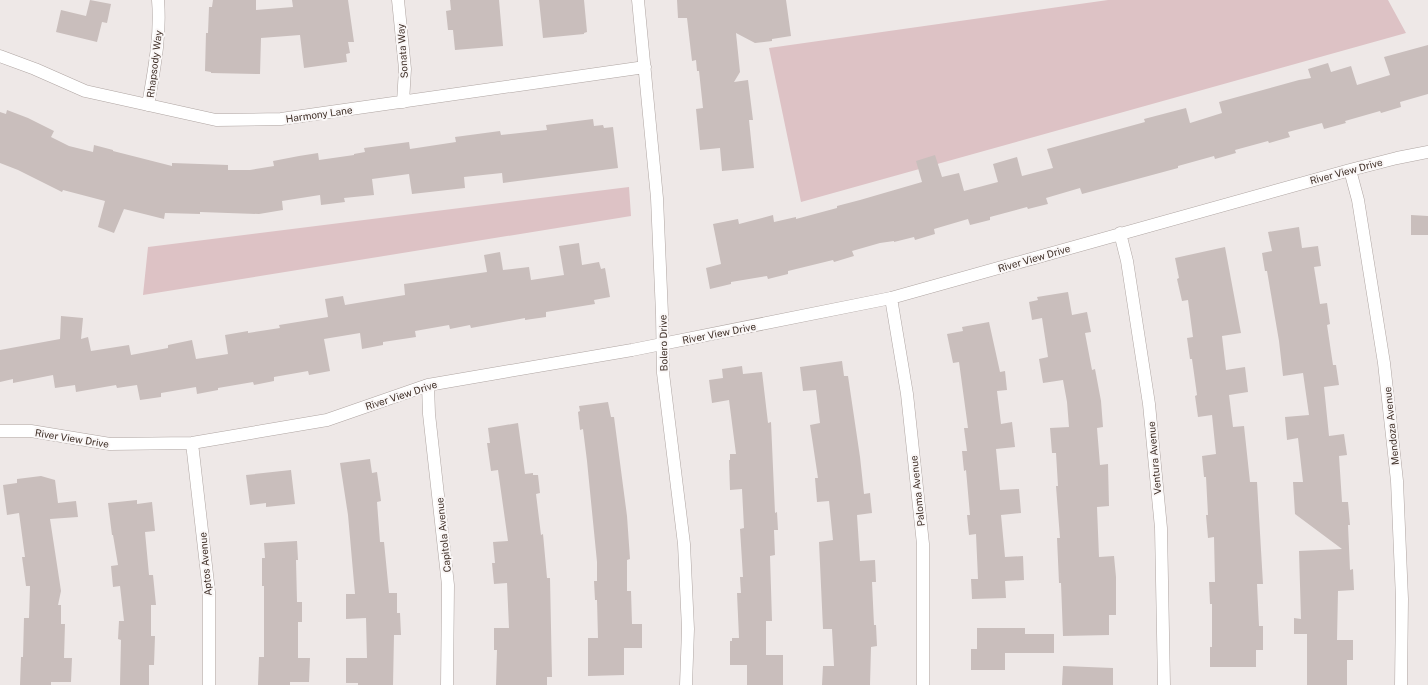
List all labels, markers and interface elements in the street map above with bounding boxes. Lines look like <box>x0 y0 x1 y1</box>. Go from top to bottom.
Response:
street label: Sonata Way <box>394 23 410 79</box>
street label: Rhapsody Way <box>144 29 164 98</box>
street label: Harmony Lane <box>285 103 353 125</box>
street label: River View Drive <box>1308 155 1384 186</box>
street label: River View Drive <box>996 242 1072 274</box>
street label: Bolero Drive <box>657 314 669 371</box>
street label: River View Drive <box>681 320 757 346</box>
street label: River View Drive <box>364 378 439 412</box>
street label: Mendoza Avenue <box>1381 386 1401 466</box>
street label: Ventura Avenue <box>1145 421 1163 495</box>
street label: River View Drive <box>34 426 110 450</box>
street label: Paloma Avenue <box>907 455 927 527</box>
street label: Capitola Avenue <box>433 497 453 573</box>
street label: Aptos Avenue <box>196 531 214 596</box>

